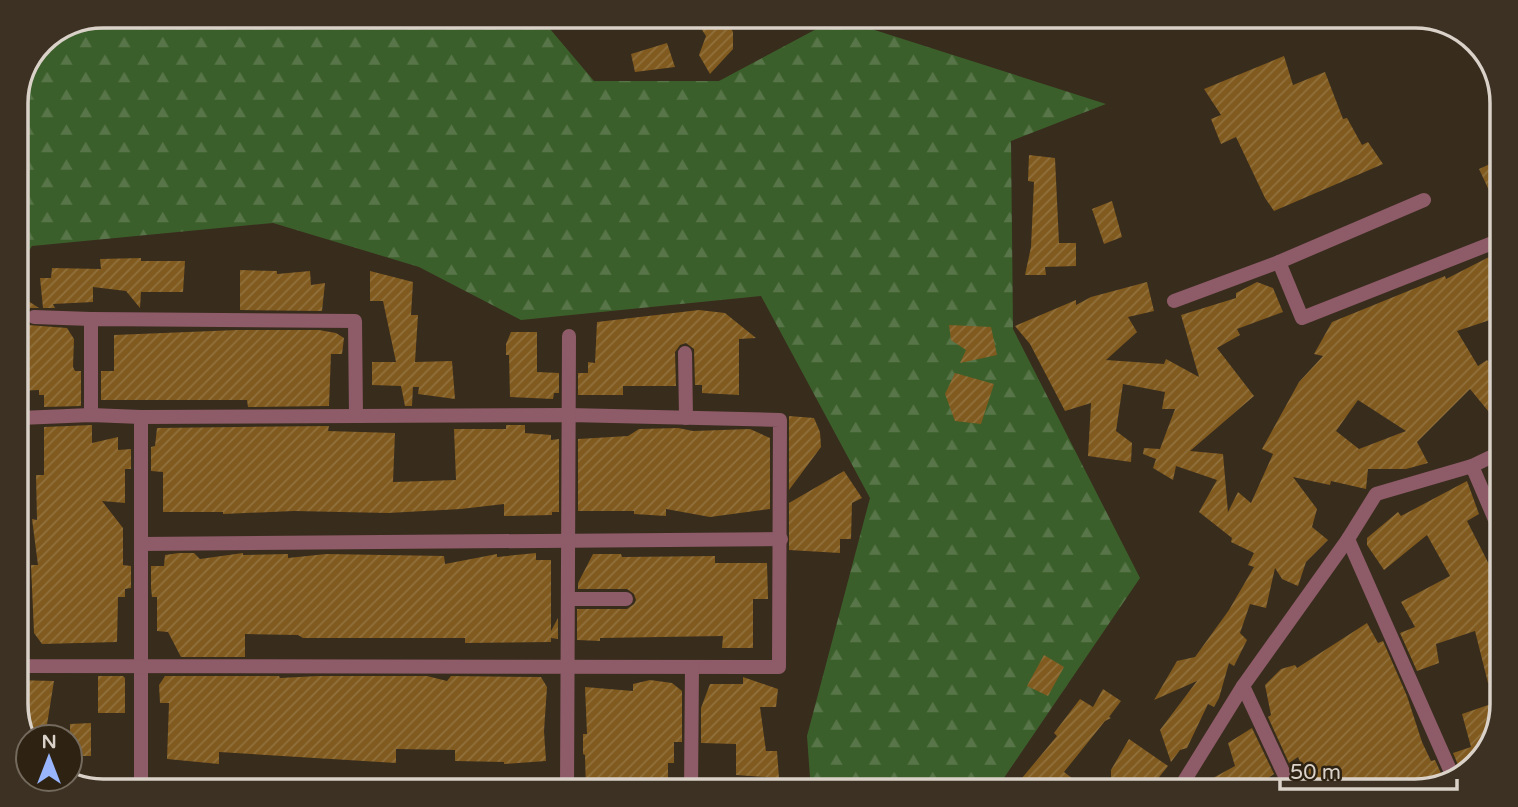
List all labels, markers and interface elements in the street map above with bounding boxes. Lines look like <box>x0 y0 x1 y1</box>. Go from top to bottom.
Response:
north arrow <box>14 723 84 793</box>
text: N <box>41 731 57 753</box>
scale bar <box>1280 748 1457 792</box>
text: 50 m <box>1290 760 1341 785</box>

